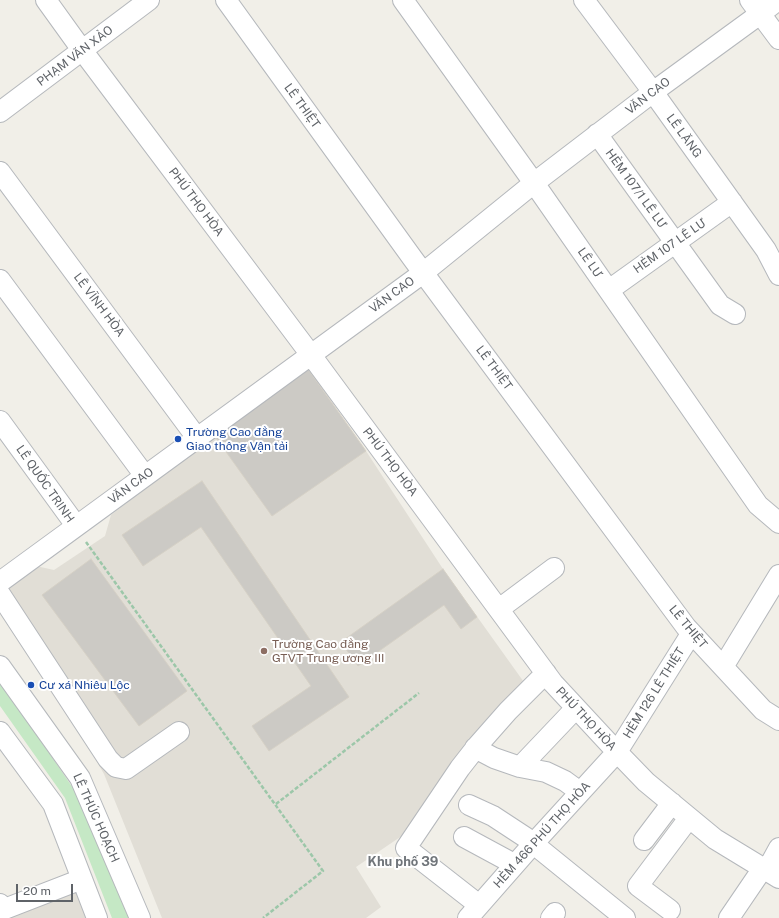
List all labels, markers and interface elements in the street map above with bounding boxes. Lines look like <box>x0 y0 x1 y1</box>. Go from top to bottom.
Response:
street label: PHẠM VĂN XẢO <box>34 23 116 89</box>
street label: VĂN CAO <box>623 75 673 117</box>
street label: LÊ THIỆT <box>281 81 323 131</box>
street label: LÊ LĂNG <box>663 111 705 161</box>
street label: HẺM 107/1 LÊ LƯ <box>602 146 670 232</box>
street label: PHÚ THỌ HÒA <box>166 165 226 239</box>
street label: HẺM 107 LÊ LƯ <box>631 215 709 277</box>
street label: LÊ LƯ <box>574 245 606 281</box>
street label: LÊ VĨNH HÒA <box>70 270 128 340</box>
street label: VĂN CAO <box>367 274 417 316</box>
street label: LÊ THIỆT <box>473 343 515 393</box>
place label: Trường Cao đẳng Giao thông Vận tải <box>186 425 288 453</box>
street label: PHÚ THỌ HÒA <box>360 425 420 499</box>
marker: Trường Cao đẳng Giao thông Vận tải <box>173 434 183 444</box>
street label: LÊ QUỐC TRINH <box>13 442 77 526</box>
street label: VĂN CAO <box>106 465 156 507</box>
street label: LÊ THIỆT <box>666 603 710 651</box>
place label: Trường Cao đẳng GTVT Trung ương III <box>272 637 384 665</box>
street label: HẺM 126 LÊ THIỆT <box>620 645 688 741</box>
marker: Trường Cao đẳng GTVT Trung ương III <box>259 646 269 656</box>
place label: Cư xá Nhiêu Lộc <box>39 678 130 692</box>
marker: Cư xá Nhiêu Lộc <box>26 680 36 690</box>
street label: PHÚ THỌ HÒA <box>553 684 619 754</box>
street label: LÊ THÚC HOẠCH <box>70 771 122 865</box>
street label: HẺM 466 PHÚ THỌ HÒA <box>491 779 593 891</box>
district label: Khu phố 39 <box>368 854 438 870</box>
scale bar <box>18 876 75 902</box>
text: 20 m <box>23 884 51 898</box>

